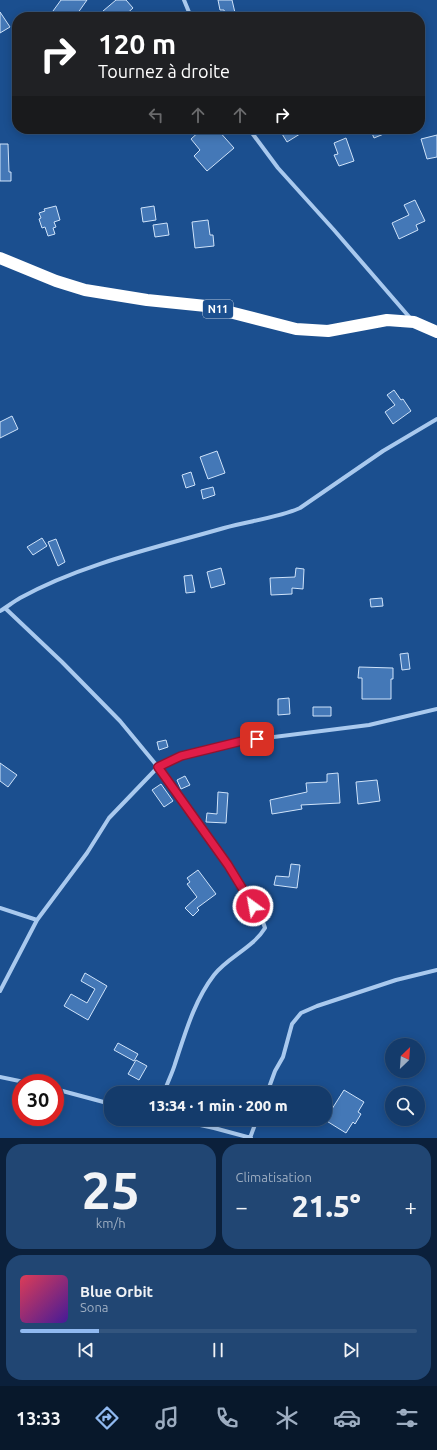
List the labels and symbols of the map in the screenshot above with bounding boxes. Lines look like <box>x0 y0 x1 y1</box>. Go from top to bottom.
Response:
road number: N11 <box>203 300 233 318</box>
pin <box>240 722 274 756</box>
position arrow <box>232 885 274 927</box>
north arrow <box>385 1038 425 1078</box>
speed limit sign: 30 <box>12 1074 64 1126</box>

